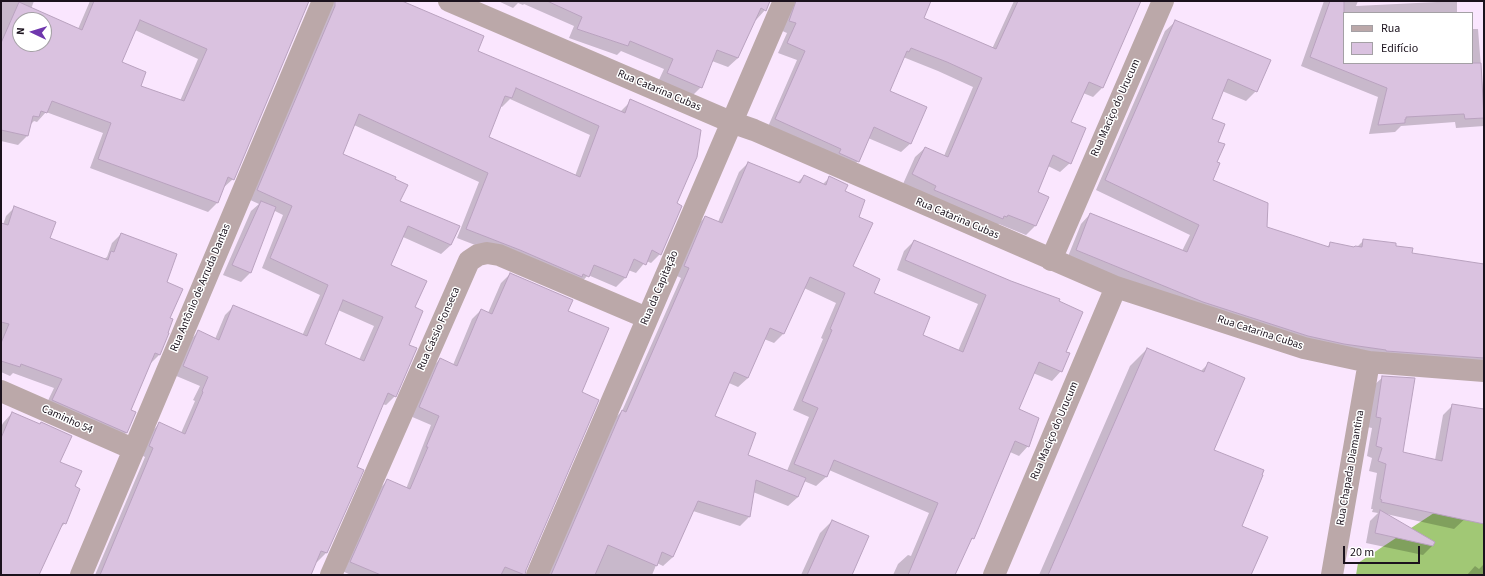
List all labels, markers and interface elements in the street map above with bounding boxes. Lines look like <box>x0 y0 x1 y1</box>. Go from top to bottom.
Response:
north arrow <box>12 12 52 52</box>
legend <box>1343 12 1473 64</box>
text: Rua <box>1381 20 1400 37</box>
text: N <box>13 27 28 35</box>
text: Edifício <box>1381 40 1418 57</box>
street label: Rua Maciço do Urucum <box>1089 57 1143 159</box>
street label: Rua Catarina Cubas <box>615 67 703 115</box>
street label: Rua Catarina Cubas <box>913 195 1001 243</box>
street label: Rua Antônio de Arruda Dantas <box>168 222 234 354</box>
street label: Rua da Capitação <box>638 249 682 327</box>
street label: Rua Cássio Fonseca <box>415 285 463 373</box>
street label: Rua Catarina Cubas <box>1216 313 1304 353</box>
street label: Rua Maciço do Urucum <box>1028 380 1082 482</box>
street label: Caminho 54 <box>39 403 95 437</box>
street label: Rua Chapada Diamantina <box>1334 409 1368 527</box>
scale bar <box>1345 538 1422 564</box>
text: 20 m <box>1350 544 1374 561</box>

